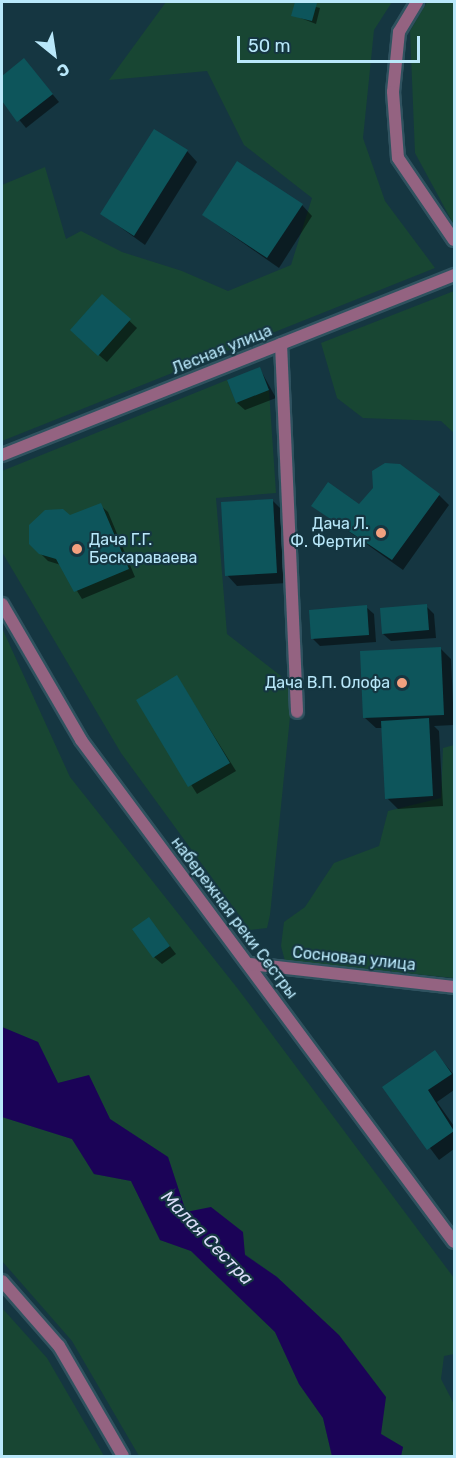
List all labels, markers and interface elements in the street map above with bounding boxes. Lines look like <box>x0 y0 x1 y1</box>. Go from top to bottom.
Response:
north arrow <box>24 24 84 84</box>
scale bar <box>240 24 423 62</box>
text: 50 m <box>248 35 291 57</box>
text: С <box>54 59 73 81</box>
street label: Лесная улица <box>169 321 275 379</box>
place label: Дача Л. Ф. Фертиг <box>290 514 369 552</box>
marker: Дача Л. Ф. Фертиг <box>374 526 388 540</box>
place label: Дача Г.Г. Бескараваева <box>89 530 197 568</box>
marker: Дача Г.Г. Бескараваева <box>70 542 84 556</box>
place label: Дача В.П. Олофа <box>265 673 390 693</box>
marker: Дача В.П. Олофа <box>395 676 409 690</box>
street label: набережная реки Сестры <box>167 833 301 1003</box>
street label: Сосновая улица <box>291 943 417 975</box>
water label: Малая Сестра <box>157 1186 257 1290</box>

